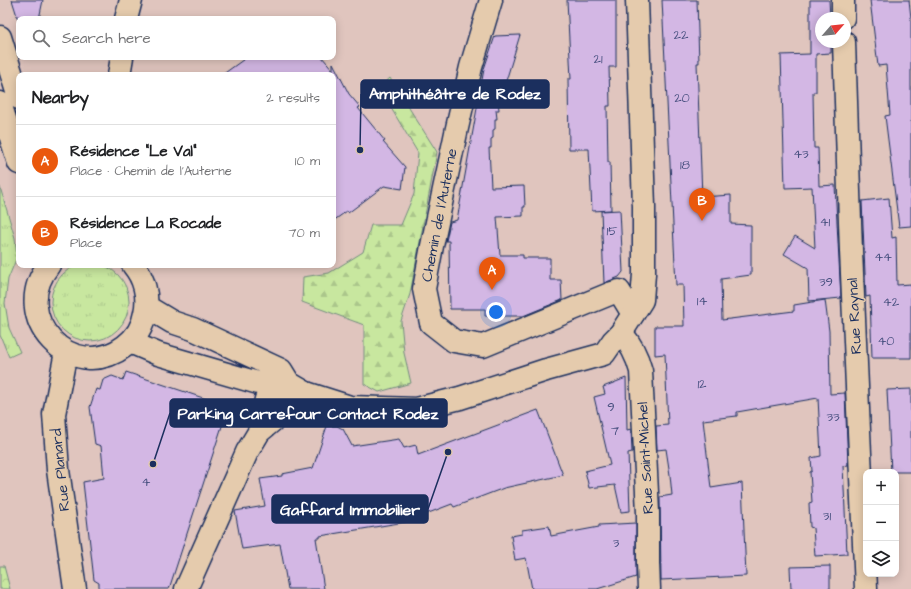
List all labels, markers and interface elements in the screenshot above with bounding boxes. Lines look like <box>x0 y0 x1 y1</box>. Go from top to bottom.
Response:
north arrow <box>815 12 851 48</box>
search box <box>16 16 336 60</box>
house number: 22 <box>674 26 689 44</box>
icon: search <box>30 27 52 49</box>
text: Search here <box>62 28 151 49</box>
house number: 21 <box>593 50 603 68</box>
callout: Amphithéâtre de Rodez <box>361 80 549 108</box>
text: Amphithéâtre de Rodez <box>369 83 542 105</box>
text: Nearby <box>32 86 89 110</box>
text: 2 results <box>266 89 320 107</box>
house number: 20 <box>674 89 690 107</box>
text: Résidence "Le Val" <box>70 141 197 162</box>
house number: 43 <box>793 145 809 163</box>
street label: Chemin de l'Auterne <box>416 147 463 284</box>
text: A <box>41 152 49 170</box>
text: 10 m <box>295 152 320 170</box>
house number: 18 <box>680 156 691 174</box>
text: Place · Chemin de l'Auterne <box>70 162 232 180</box>
pin: B <box>689 188 715 221</box>
text: Résidence La Rocade <box>70 213 222 234</box>
house number: 41 <box>820 213 831 231</box>
house number: 15 <box>607 222 617 240</box>
text: B <box>40 224 50 242</box>
text: 70 m <box>288 224 320 242</box>
text: Place <box>70 234 102 252</box>
house number: 44 <box>874 248 892 266</box>
pin: A <box>479 257 505 290</box>
house number: 39 <box>819 273 833 291</box>
street label: Rue Raynal <box>842 277 868 355</box>
house number: 14 <box>697 292 707 310</box>
house number: 42 <box>883 293 900 311</box>
your location <box>486 302 506 322</box>
house number: 40 <box>877 332 895 350</box>
house number: 12 <box>697 375 707 393</box>
house number: 9 <box>607 398 615 416</box>
callout: Parking Carrefour Contact Rodez <box>170 399 447 427</box>
street label: Rue Saint-Michel <box>632 401 659 515</box>
text: Parking Carrefour Contact Rodez <box>178 403 440 427</box>
house number: 33 <box>826 408 840 426</box>
house number: 7 <box>611 422 619 440</box>
street label: Rue Planard <box>46 427 75 512</box>
map controls <box>863 469 899 577</box>
button: + <box>863 469 899 505</box>
house number: 4 <box>142 473 151 491</box>
callout: Gaffard Immobilier <box>272 495 428 523</box>
text: Gaffard Immobilier <box>280 499 420 521</box>
button: − <box>863 505 899 541</box>
house number: 31 <box>823 507 831 525</box>
house number: 3 <box>613 534 620 552</box>
button: layers <box>863 541 899 577</box>

